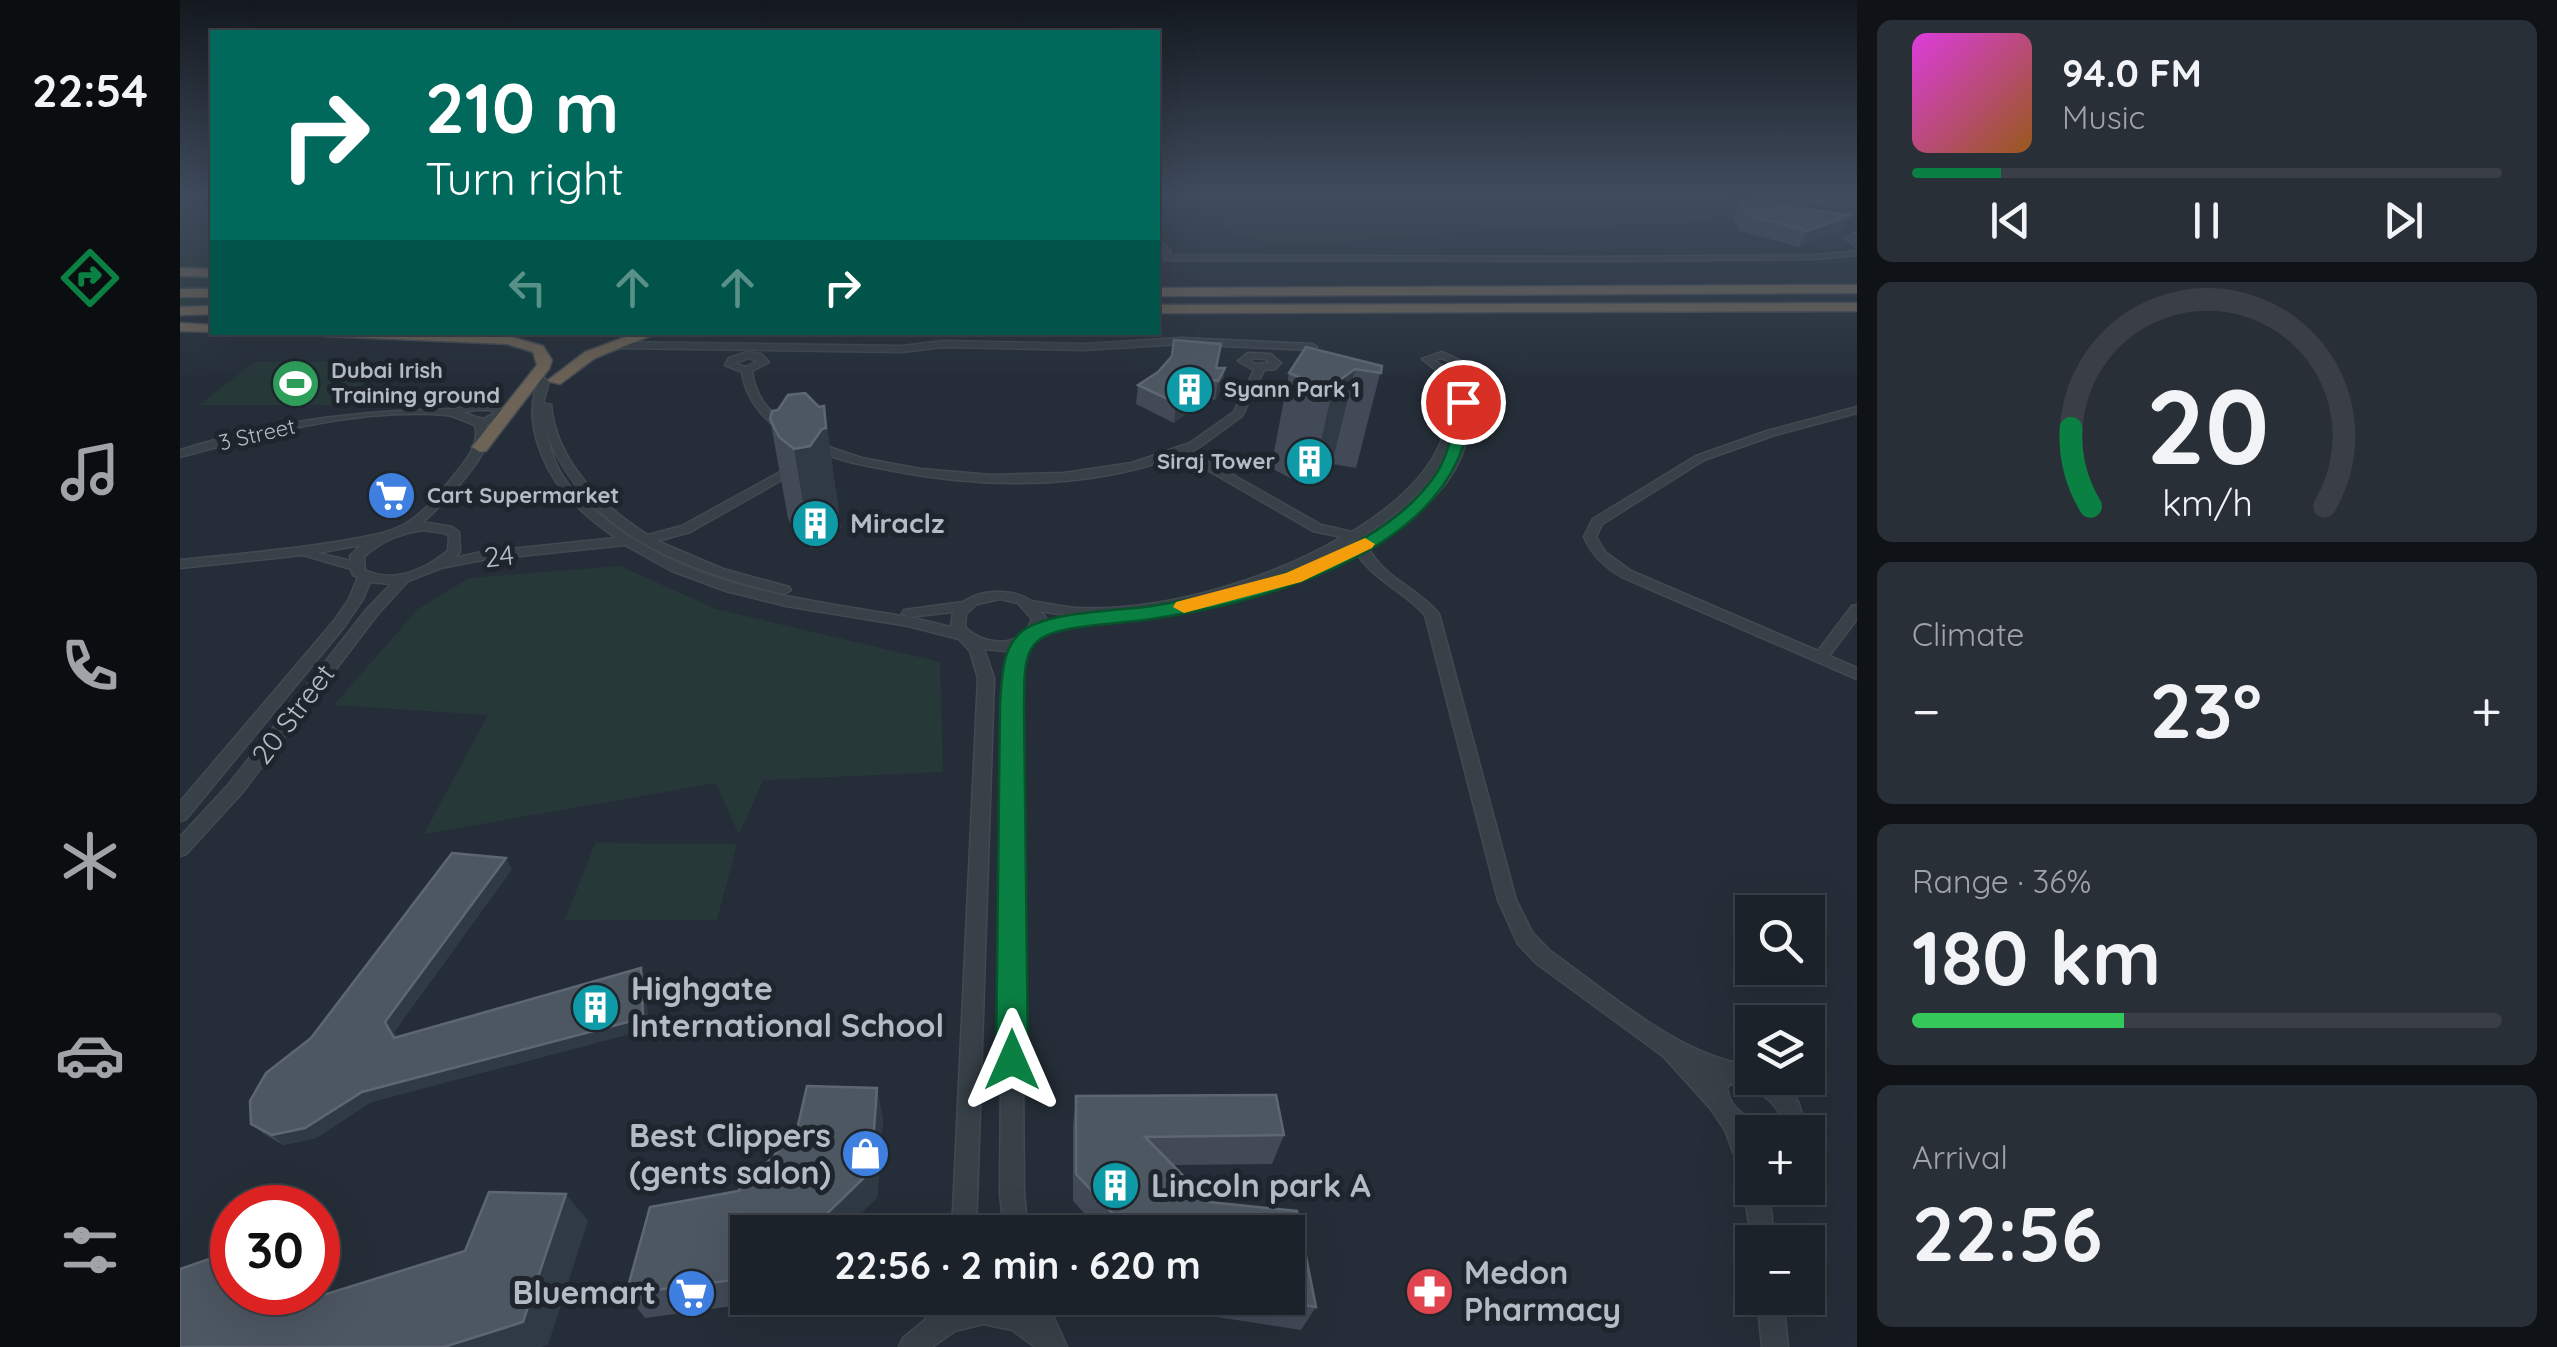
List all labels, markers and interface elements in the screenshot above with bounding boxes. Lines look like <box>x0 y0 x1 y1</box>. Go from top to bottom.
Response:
text: 94.0 FM <box>2062 49 2202 97</box>
text: 22:54 <box>32 62 148 118</box>
text: 210 m <box>425 63 619 151</box>
icon: right <box>260 70 390 200</box>
text: Music <box>2062 97 2145 137</box>
text: Turn right <box>425 150 624 206</box>
icon: previous <box>1983 193 2038 248</box>
icon: pause <box>2179 193 2234 248</box>
icon: next <box>2376 193 2431 248</box>
icon: directions <box>55 243 125 313</box>
icon: left <box>500 260 555 315</box>
icon: ahead <box>605 260 660 315</box>
icon: ahead <box>710 260 765 315</box>
icon: right <box>815 260 870 315</box>
place label: Dubai Irish Training ground <box>331 356 500 409</box>
sports icon: Dubai Irish Training ground <box>270 357 322 409</box>
pin <box>1421 360 1506 445</box>
text: 20 <box>2145 360 2269 490</box>
building icon: Syann Park 1 <box>1163 363 1215 415</box>
place label: Syann Park 1 <box>1224 375 1360 403</box>
icon: arrive <box>1436 375 1491 430</box>
street label: 3 Street <box>216 412 298 456</box>
building icon: Siraj Tower <box>1284 435 1336 487</box>
icon: music <box>55 437 125 507</box>
place label: Siraj Tower <box>1157 447 1275 475</box>
supermarket icon: Cart Supermarket <box>366 469 418 521</box>
text: km/h <box>2162 480 2252 525</box>
place label: Cart Supermarket <box>427 481 619 509</box>
building icon: Miraclz <box>789 497 841 549</box>
place label: Miraclz <box>850 505 945 540</box>
street label: 24 <box>482 537 516 574</box>
text: Climate <box>1912 614 2024 654</box>
icon: phone <box>55 631 125 701</box>
street label: 20 Street <box>244 657 342 771</box>
text: 23° <box>2150 663 2262 757</box>
text: − <box>1912 676 1941 745</box>
text: + <box>2471 676 2502 745</box>
icon: climate <box>55 826 125 896</box>
text: Range · 36% <box>1912 861 2091 901</box>
map controls <box>1735 895 1825 1315</box>
button: search <box>1735 895 1825 985</box>
text: 180 km <box>1912 910 2161 1004</box>
place label: Highgate International School <box>631 968 944 1045</box>
building icon: Highgate International School <box>570 981 622 1033</box>
button: layers <box>1735 1005 1825 1095</box>
position arrow <box>960 1008 1064 1112</box>
icon: car <box>55 1020 125 1090</box>
place label: Best Clippers (gents salon) <box>629 1115 831 1192</box>
button: + <box>1735 1115 1825 1205</box>
shop icon: Best Clippers (gents salon) <box>840 1128 892 1180</box>
text: Arrival <box>1912 1137 2008 1177</box>
building icon: Lincoln park A <box>1090 1160 1142 1212</box>
place label: Lincoln park A <box>1151 1165 1371 1205</box>
speed limit sign: 30 <box>210 1185 340 1315</box>
text: 22:56 <box>1912 1186 2103 1280</box>
icon: filters <box>55 1215 125 1285</box>
button: − <box>1735 1225 1825 1315</box>
text: 22:56 · 2 min · 620 m <box>834 1241 1201 1289</box>
place label: Medon Pharmacy <box>1464 1252 1621 1329</box>
pharmacy icon: Medon Pharmacy <box>1403 1265 1455 1317</box>
supermarket icon: Bluemart <box>665 1267 717 1319</box>
place label: Bluemart <box>512 1272 656 1312</box>

